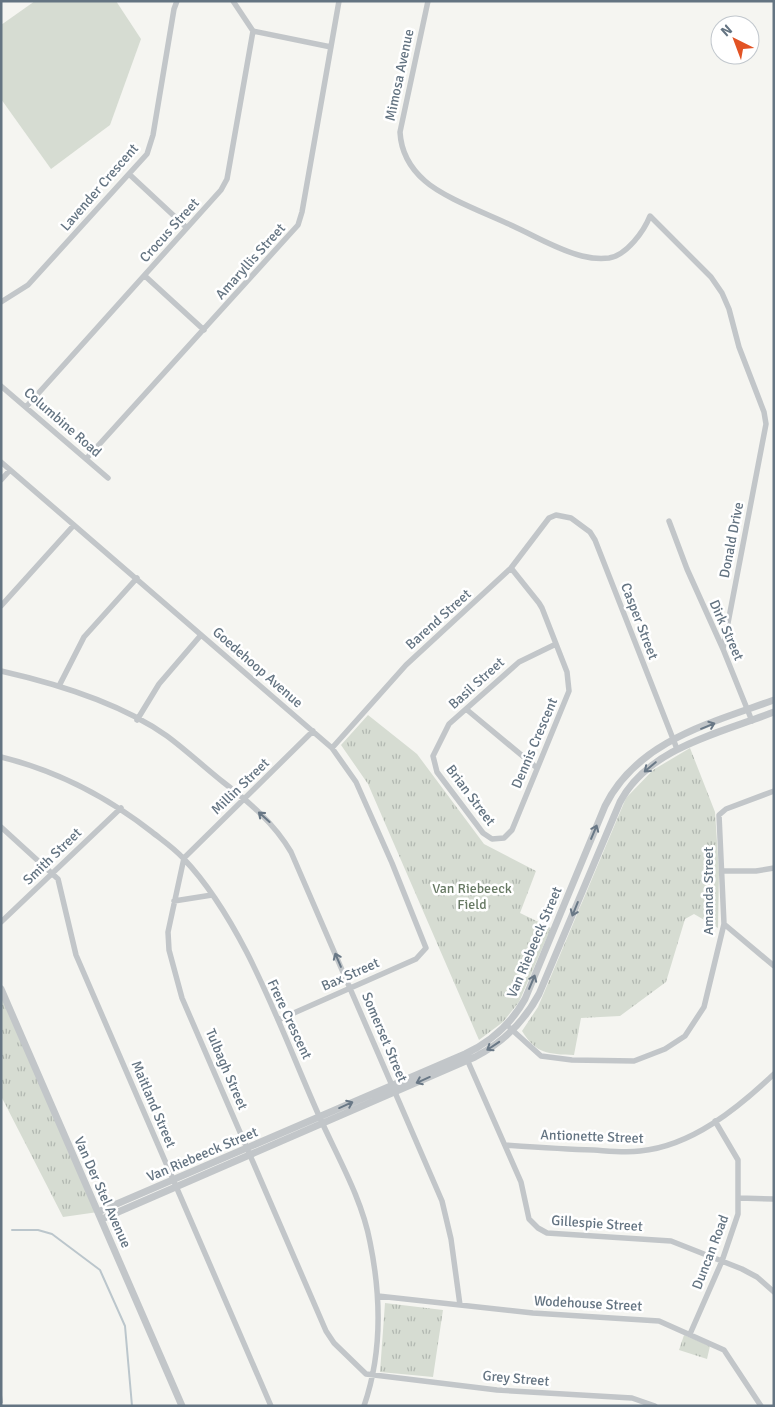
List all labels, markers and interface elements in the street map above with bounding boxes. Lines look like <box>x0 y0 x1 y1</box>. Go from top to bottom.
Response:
north arrow <box>710 15 760 65</box>
text: N <box>717 21 736 40</box>
street label: Mimosa Avenue <box>381 28 418 123</box>
street label: Lavender Crescent <box>57 140 142 234</box>
street label: Crocus Street <box>136 195 203 266</box>
street label: Amaryllis Street <box>212 220 289 303</box>
street label: Columbine Road <box>20 384 105 461</box>
street label: Donald Drive <box>716 501 747 579</box>
street label: Casper Street <box>617 580 662 662</box>
street label: Barend Street <box>402 586 475 653</box>
street label: Dirk Street <box>706 597 747 663</box>
street label: Goedehoop Avenue <box>209 624 306 711</box>
street label: Basil Street <box>445 654 508 713</box>
street label: Dennis Crescent <box>508 695 561 791</box>
one-way arrow <box>700 720 715 730</box>
street label: Millin Street <box>208 754 273 818</box>
one-way arrow <box>644 761 657 772</box>
street label: Brian Street <box>442 762 499 829</box>
one-way arrow <box>258 811 271 823</box>
street label: Smith Street <box>20 824 85 888</box>
one-way arrow <box>590 825 600 840</box>
street label: Amanda Street <box>700 847 717 935</box>
park label: Van Riebeeck Field <box>432 880 512 913</box>
street label: Van Riebeeck Street <box>503 884 566 1000</box>
one-way arrow <box>570 901 579 916</box>
one-way arrow <box>333 953 343 968</box>
street label: Bax Street <box>319 954 382 995</box>
one-way arrow <box>528 975 537 990</box>
street label: Frere Crescent <box>264 976 316 1062</box>
street label: Somerset Street <box>358 990 411 1085</box>
street label: Tulbagh Street <box>202 1026 251 1112</box>
one-way arrow <box>487 1041 501 1051</box>
street label: Maitland Street <box>128 1058 180 1150</box>
one-way arrow <box>416 1075 431 1085</box>
one-way arrow <box>338 1100 353 1110</box>
street label: Van Riebeeck Street <box>144 1123 260 1186</box>
street label: Antionette Street <box>540 1126 644 1147</box>
street label: Van Der Stel Avenue <box>70 1134 135 1251</box>
street label: Gillespie Street <box>551 1212 643 1235</box>
street label: Duncan Road <box>688 1212 733 1292</box>
street label: Wodehouse Street <box>533 1292 643 1315</box>
street label: Grey Street <box>482 1367 550 1390</box>

